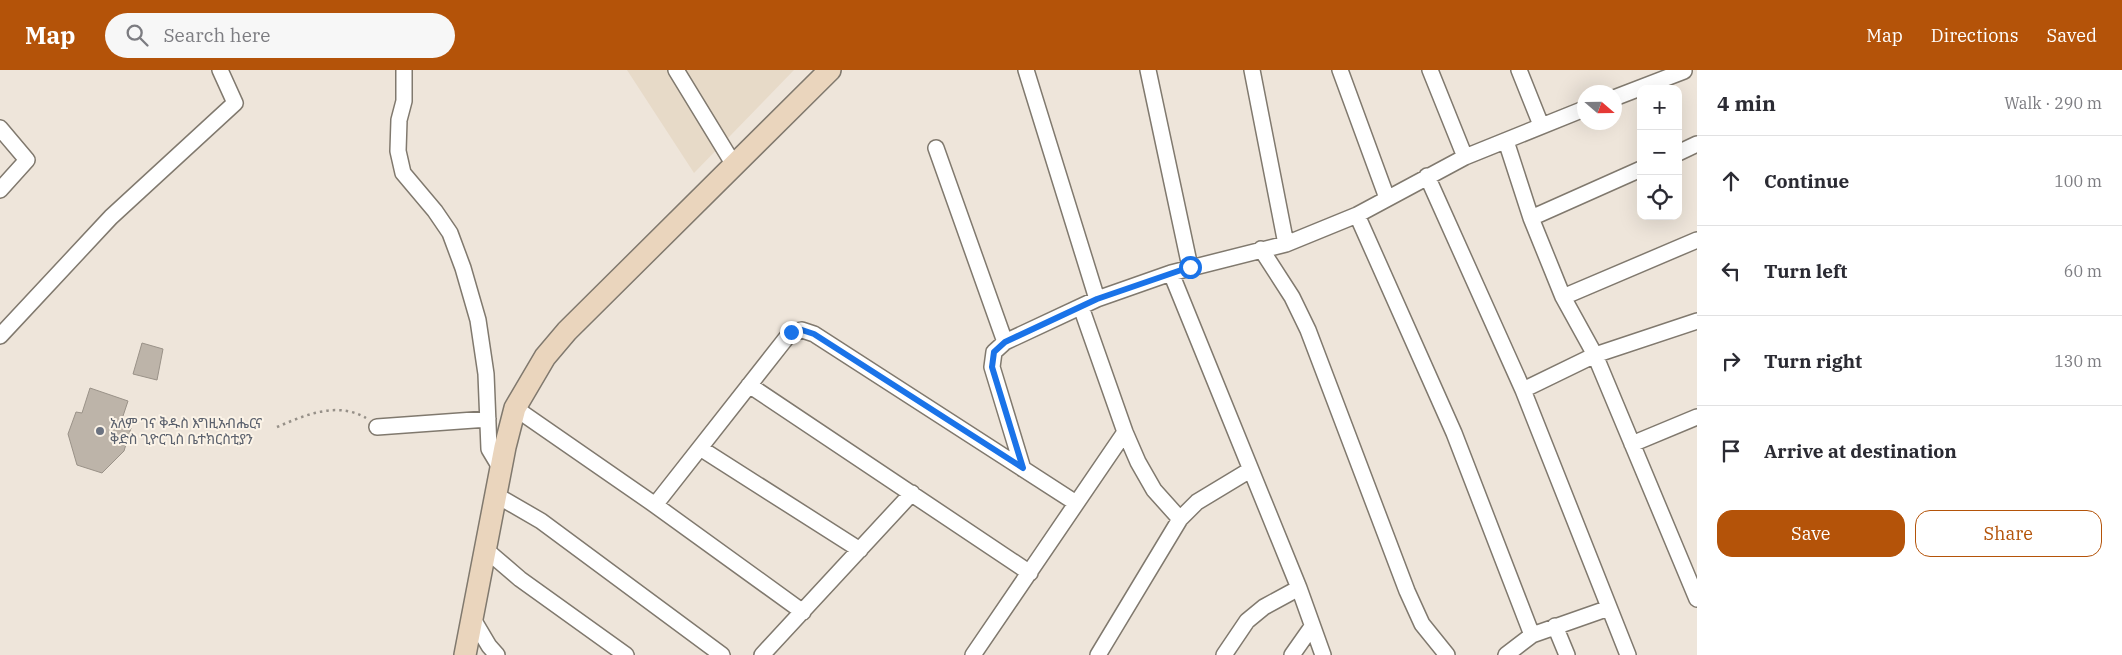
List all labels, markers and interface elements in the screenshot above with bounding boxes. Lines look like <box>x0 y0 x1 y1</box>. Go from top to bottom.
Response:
search box <box>105 13 455 58</box>
text: Map <box>25 19 75 51</box>
icon: search <box>123 21 151 49</box>
text: Search here <box>163 23 270 47</box>
text: Map <box>1866 24 1903 47</box>
text: Directions <box>1931 24 2019 47</box>
text: Saved <box>2047 24 2097 47</box>
north arrow <box>1577 85 1622 130</box>
map controls <box>1637 85 1682 220</box>
button: + <box>1637 85 1682 130</box>
text: 4 min <box>1717 89 1776 117</box>
text: Walk · 290 m <box>2004 93 2102 113</box>
button: − <box>1637 130 1682 175</box>
icon: ahead <box>1717 167 1745 195</box>
text: Continue <box>1764 169 1849 193</box>
text: 100 m <box>2054 171 2102 191</box>
button: locate <box>1637 175 1682 220</box>
route start <box>1179 256 1202 279</box>
icon: left <box>1717 257 1745 285</box>
text: Turn left <box>1764 259 1847 283</box>
text: 60 m <box>2064 261 2102 281</box>
route end <box>780 321 803 344</box>
icon: right <box>1717 347 1745 375</box>
text: Turn right <box>1764 349 1862 373</box>
text: 130 m <box>2054 351 2102 371</box>
place label: አለም ገና ቅዱስ እግዚአብሔርና ቅድስ ጊዮርጊስ ቤተክርስቲያን <box>110 414 262 448</box>
marker: አለም ገና ቅዱስ እግዚአብሔርና ቅድስ ጊዮርጊስ ቤተክርስቲያን <box>94 425 106 437</box>
icon: arrive <box>1717 437 1745 465</box>
text: Arrive at destination <box>1764 439 1957 463</box>
button: Save <box>1717 510 1905 557</box>
button: Share <box>1915 510 2102 557</box>

